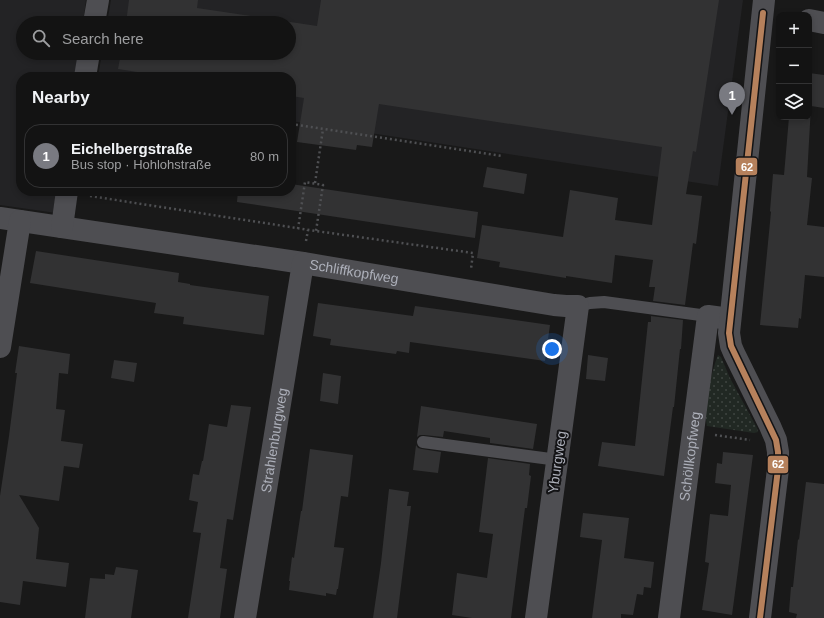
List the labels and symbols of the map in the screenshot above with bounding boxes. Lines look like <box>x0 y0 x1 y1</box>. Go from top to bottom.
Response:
pin: 1 <box>719 82 745 115</box>
line badge: 62 <box>735 157 758 176</box>
text: 62 <box>741 161 753 173</box>
street label: Schliffkopfweg <box>308 256 400 287</box>
your location <box>542 339 562 359</box>
street label: Strahlenburgweg <box>258 387 290 494</box>
street label: Schöllkopfweg <box>676 410 704 502</box>
street label: Yburgweg <box>545 430 569 494</box>
line badge: 62 <box>767 455 789 474</box>
text: 62 <box>772 458 784 470</box>

